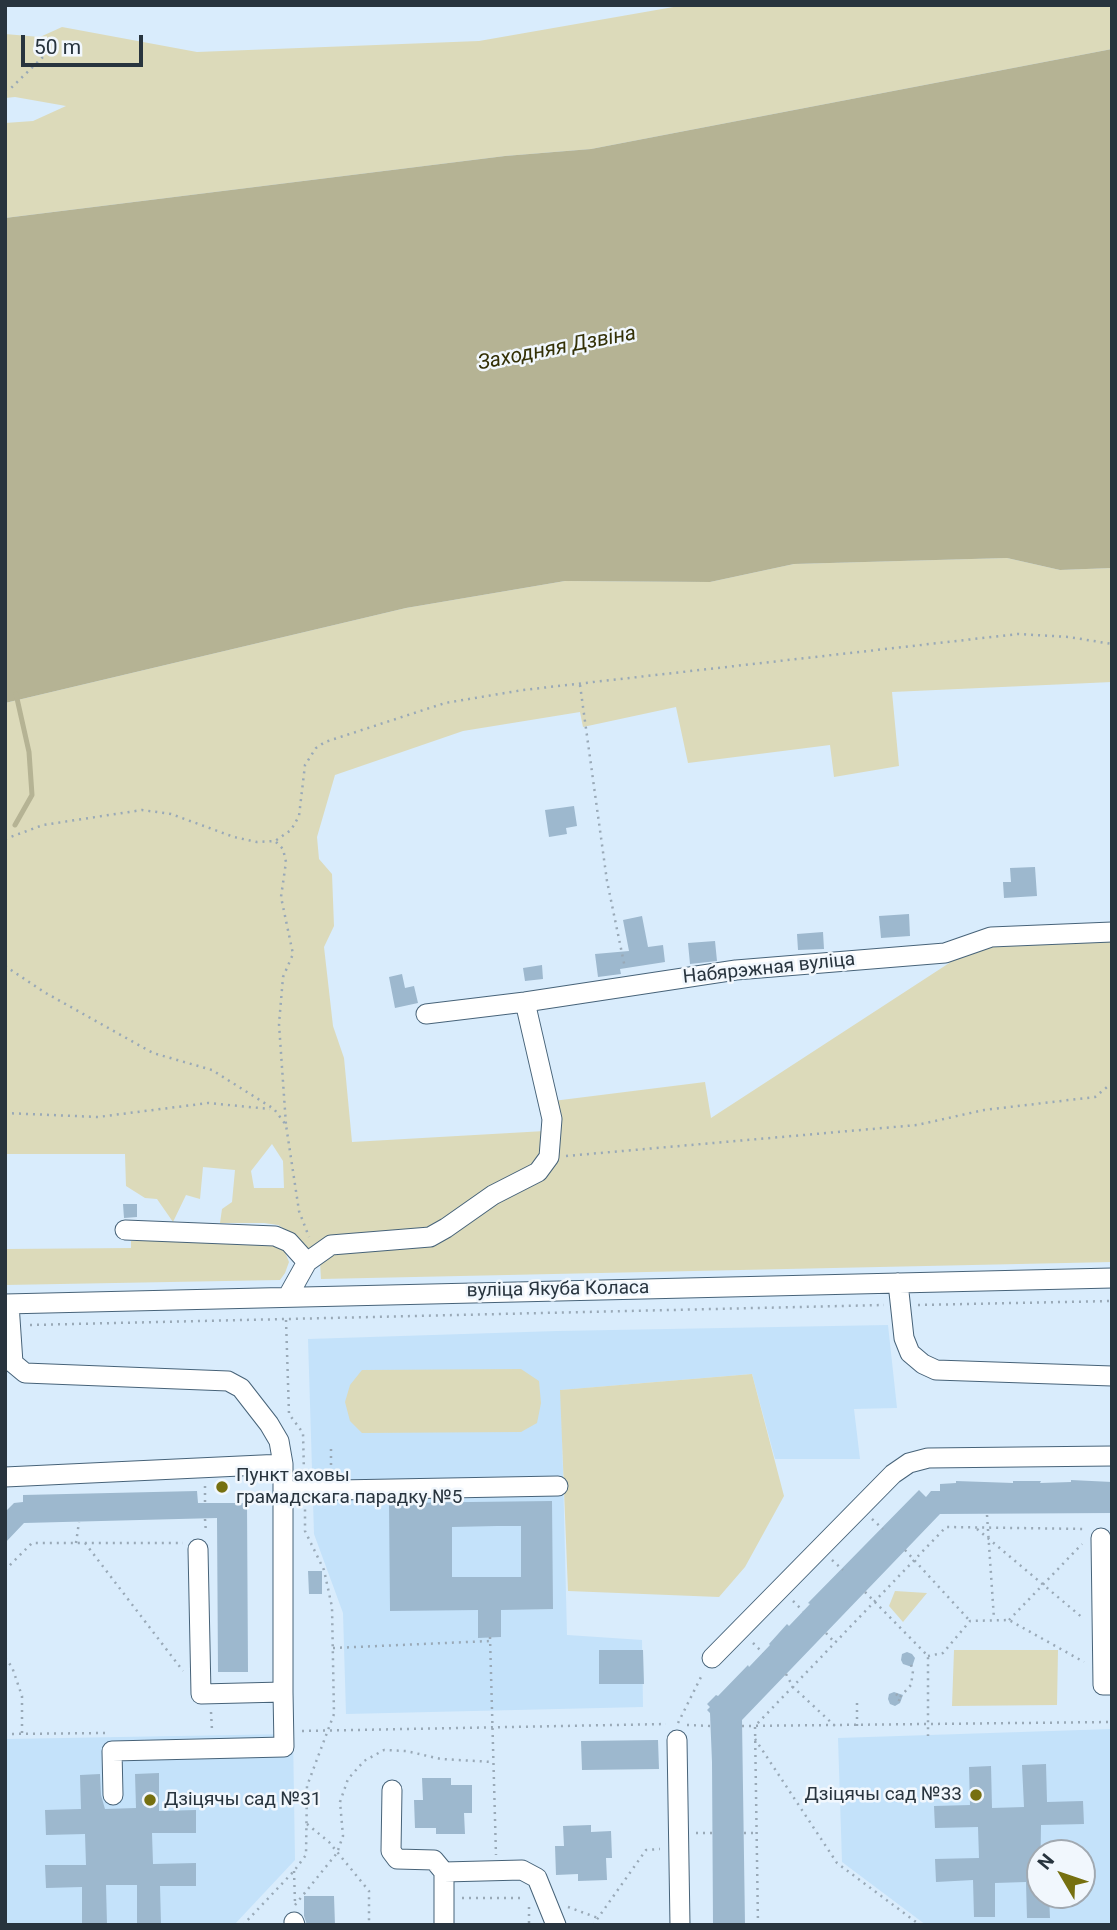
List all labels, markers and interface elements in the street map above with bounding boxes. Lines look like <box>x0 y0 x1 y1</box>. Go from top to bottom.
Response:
scale bar <box>24 21 147 65</box>
text: 50 m <box>34 35 81 59</box>
water label: Заходняя Дзвіна <box>476 321 638 377</box>
street label: Набярэжная вуліца <box>682 949 856 989</box>
street label: вуліца Якуба Коласа <box>467 1277 649 1303</box>
place label: Пункт аховы грамадскага парадку №5 <box>236 1465 462 1509</box>
marker: Пункт аховы грамадскага парадку №5 <box>214 1479 230 1495</box>
place label: Дзіцячы сад №33 <box>804 1784 962 1806</box>
marker: Дзіцячы сад №33 <box>968 1787 984 1803</box>
place label: Дзіцячы сад №31 <box>164 1789 322 1811</box>
marker: Дзіцячы сад №31 <box>142 1792 158 1808</box>
north arrow <box>1026 1839 1096 1909</box>
text: N <box>1033 1849 1059 1874</box>

